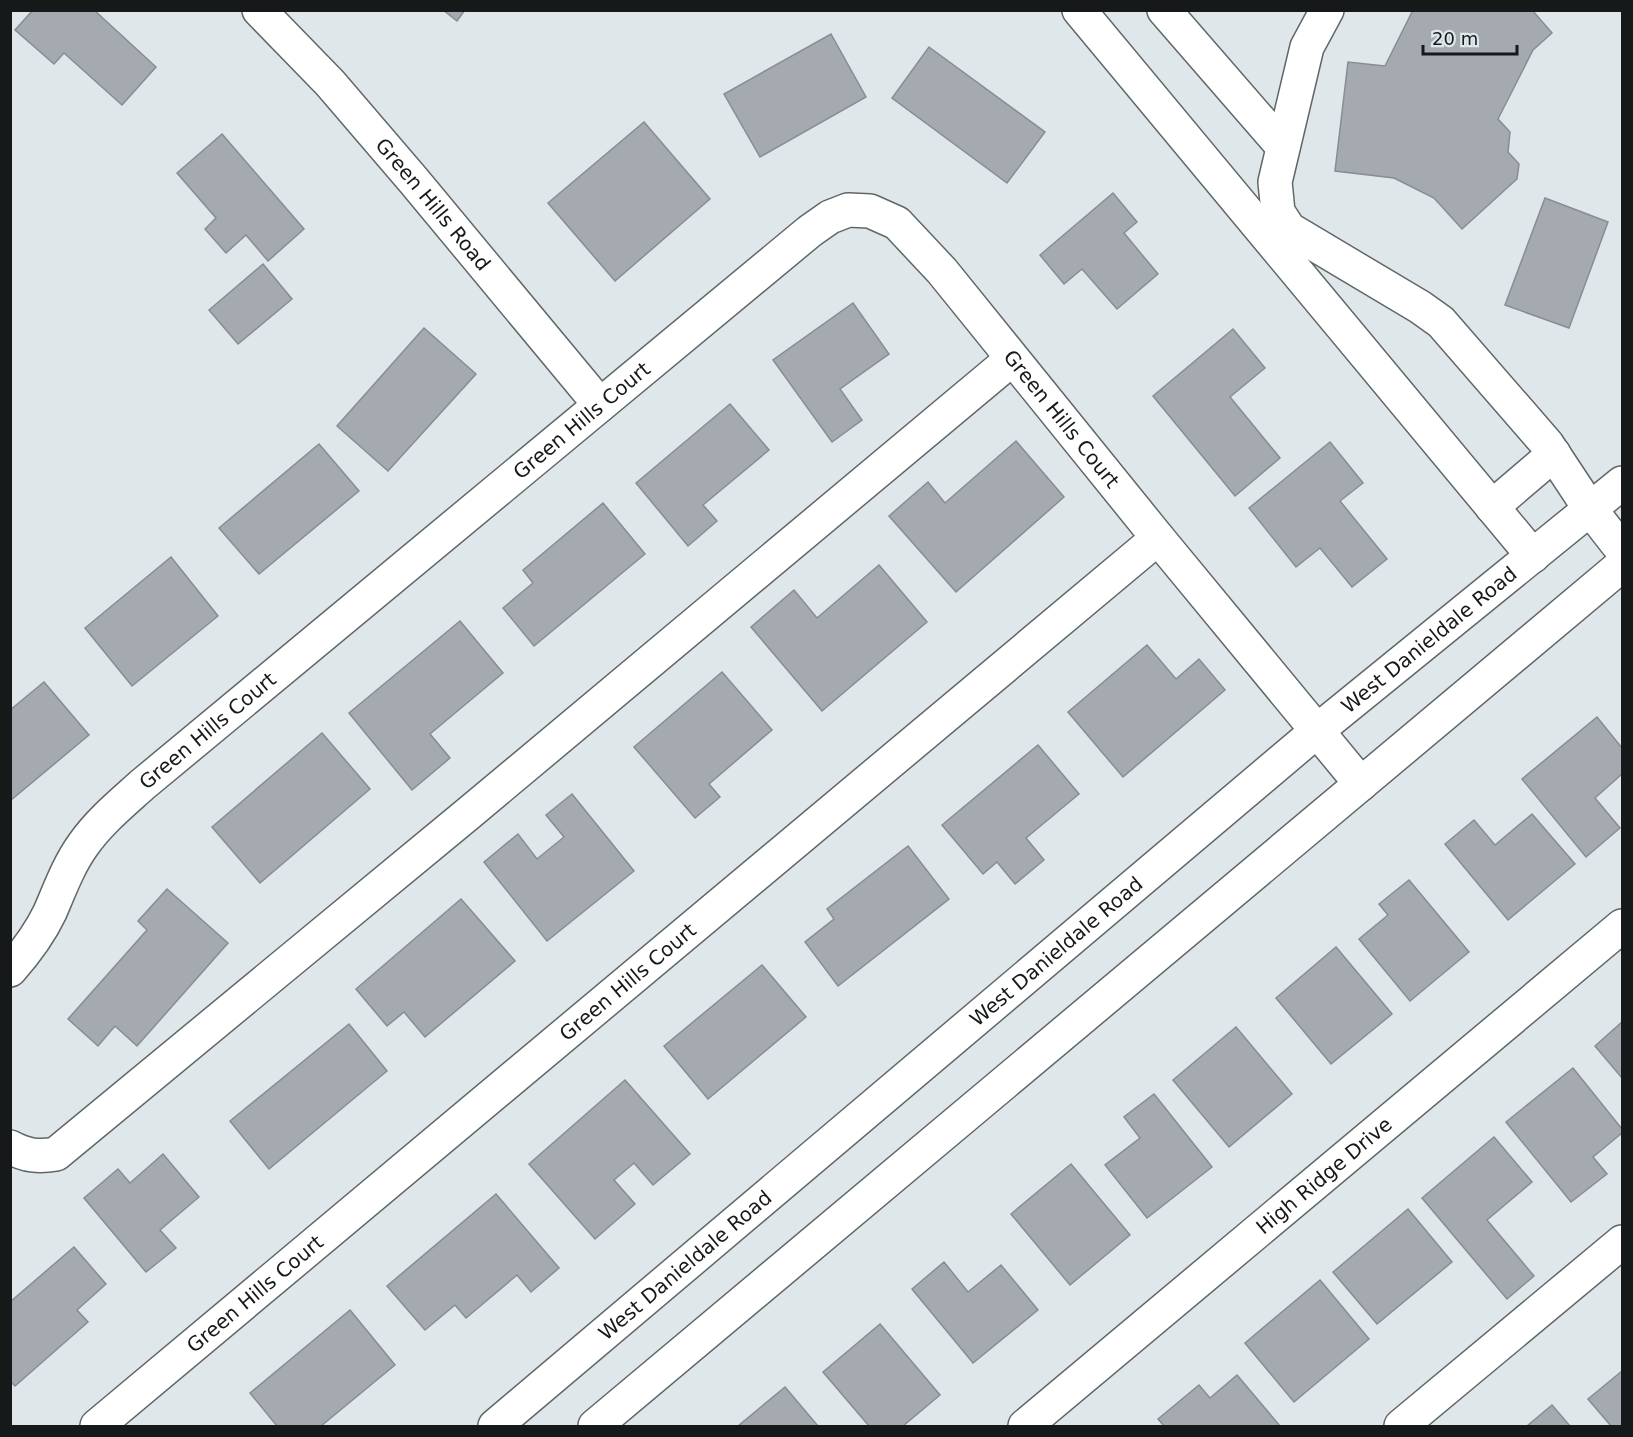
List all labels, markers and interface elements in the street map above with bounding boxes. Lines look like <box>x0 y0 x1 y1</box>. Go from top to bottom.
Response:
scale bar <box>1423 18 1518 56</box>
text: 20 m <box>1432 28 1478 49</box>
street label: Green Hills Road <box>371 133 495 276</box>
street label: Green Hills Court <box>999 345 1125 493</box>
street label: Green Hills Court <box>508 357 655 484</box>
street label: West Danieldale Road <box>1337 561 1522 718</box>
street label: Green Hills Court <box>134 667 281 794</box>
street label: West Danieldale Road <box>965 872 1147 1031</box>
street label: Green Hills Court <box>555 918 701 1046</box>
street label: High Ridge Drive <box>1251 1112 1397 1239</box>
street label: West Danieldale Road <box>594 1185 776 1345</box>
street label: Green Hills Court <box>182 1230 328 1358</box>

